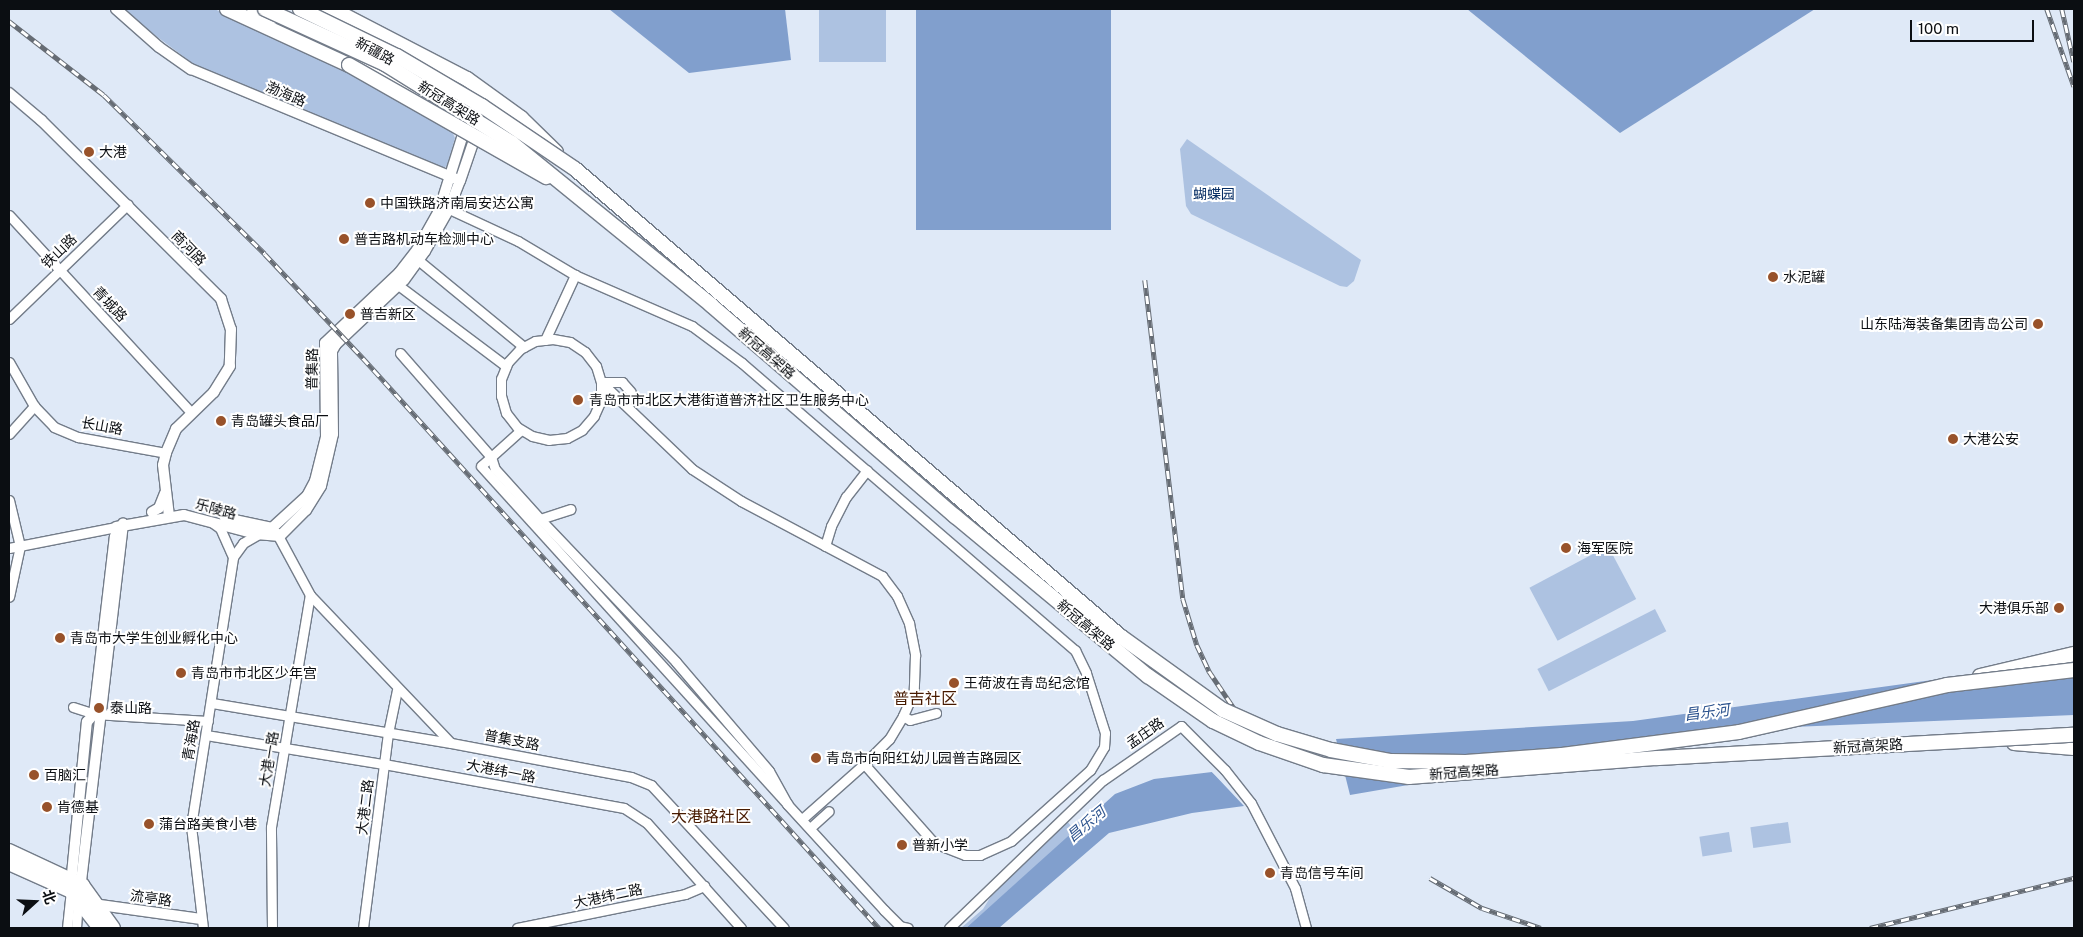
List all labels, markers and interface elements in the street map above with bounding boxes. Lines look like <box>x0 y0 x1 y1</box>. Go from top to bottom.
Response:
scale bar <box>1913 10 2037 42</box>
text: 100 m <box>1918 20 1959 37</box>
street label: 新疆路 <box>353 34 397 68</box>
street label: 新冠高架路 <box>415 77 483 129</box>
street label: 渤海路 <box>263 78 309 110</box>
place label: 大港 <box>99 144 127 160</box>
marker: 大港 <box>83 146 95 158</box>
park label: 蝴蝶园 <box>1193 186 1235 202</box>
place label: 中国铁路济南局安达公寓 <box>380 195 534 211</box>
marker: 中国铁路济南局安达公寓 <box>364 197 376 209</box>
street label: 商河路 <box>168 227 210 269</box>
street label: 铁山路 <box>38 230 80 272</box>
place label: 普吉路机动车检测中心 <box>354 231 494 247</box>
marker: 普吉路机动车检测中心 <box>338 233 350 245</box>
place label: 水泥罐 <box>1783 269 1825 285</box>
marker: 水泥罐 <box>1767 271 1779 283</box>
street label: 青城路 <box>90 283 130 325</box>
place label: 普吉新区 <box>360 306 416 322</box>
marker: 普吉新区 <box>344 308 356 320</box>
place label: 山东陆海装备集团青岛公司 <box>1860 316 2028 332</box>
marker: 山东陆海装备集团青岛公司 <box>2032 318 2044 330</box>
street label: 新冠高架路 <box>735 324 799 382</box>
street label: 普集路 <box>303 348 321 390</box>
place label: 青岛市市北区大港街道普济社区卫生服务中心 <box>589 392 869 408</box>
marker: 青岛市市北区大港街道普济社区卫生服务中心 <box>571 393 585 407</box>
place label: 青岛罐头食品厂 <box>231 413 329 429</box>
street label: 长山路 <box>80 414 124 438</box>
marker: 青岛罐头食品厂 <box>215 415 227 427</box>
place label: 大港公安 <box>1963 431 2019 447</box>
marker: 大港公安 <box>1947 433 1959 445</box>
street label: 乐陵路 <box>194 495 238 523</box>
place label: 海军医院 <box>1577 540 1633 556</box>
marker: 海军医院 <box>1559 541 1573 555</box>
street label: 新冠高架路 <box>1054 596 1118 654</box>
place label: 大港俱乐部 <box>1979 600 2049 616</box>
marker: 大港俱乐部 <box>2053 602 2065 614</box>
place label: 青岛市大学生创业孵化中心 <box>70 630 238 646</box>
marker: 青岛市大学生创业孵化中心 <box>54 632 66 644</box>
place label: 青岛市市北区少年宫 <box>191 665 317 681</box>
marker: 青岛市市北区少年宫 <box>175 667 187 679</box>
place label: 王荷波在青岛纪念馆 <box>964 675 1090 691</box>
marker: 王荷波在青岛纪念馆 <box>948 677 960 689</box>
district label: 普吉社区 <box>893 689 957 709</box>
place label: 泰山路 <box>110 700 152 716</box>
water label: 昌乐河 <box>1684 700 1730 724</box>
marker: 泰山路 <box>92 701 106 715</box>
street label: 孟庄路 <box>1123 714 1167 752</box>
street label: 青海路 <box>179 718 203 762</box>
street label: 普集支路 <box>483 726 541 754</box>
street label: 大港一路 <box>256 730 282 788</box>
street label: 新冠高架路 <box>1833 736 1903 756</box>
place label: 青岛市向阳红幼儿园普吉路园区 <box>826 750 1022 766</box>
marker: 青岛市向阳红幼儿园普吉路园区 <box>810 752 822 764</box>
street label: 大港纬一路 <box>465 756 537 786</box>
street label: 新冠高架路 <box>1428 761 1500 783</box>
place label: 百脑汇 <box>44 767 86 783</box>
marker: 百脑汇 <box>28 769 40 781</box>
street label: 大港二路 <box>353 778 377 836</box>
place label: 肯德基 <box>57 799 99 815</box>
marker: 肯德基 <box>41 801 53 813</box>
water label: 昌乐河 <box>1063 803 1109 845</box>
district label: 大港路社区 <box>671 807 751 827</box>
place label: 蒲台路美食小巷 <box>159 816 257 832</box>
marker: 蒲台路美食小巷 <box>143 818 155 830</box>
place label: 普新小学 <box>912 837 968 853</box>
marker: 普新小学 <box>896 839 908 851</box>
place label: 青岛信号车间 <box>1280 865 1364 881</box>
marker: 青岛信号车间 <box>1264 867 1276 879</box>
north arrow <box>10 877 60 927</box>
street label: 大港纬二路 <box>572 881 644 911</box>
street label: 流亭路 <box>129 887 173 909</box>
text: 北 <box>39 888 59 906</box>

